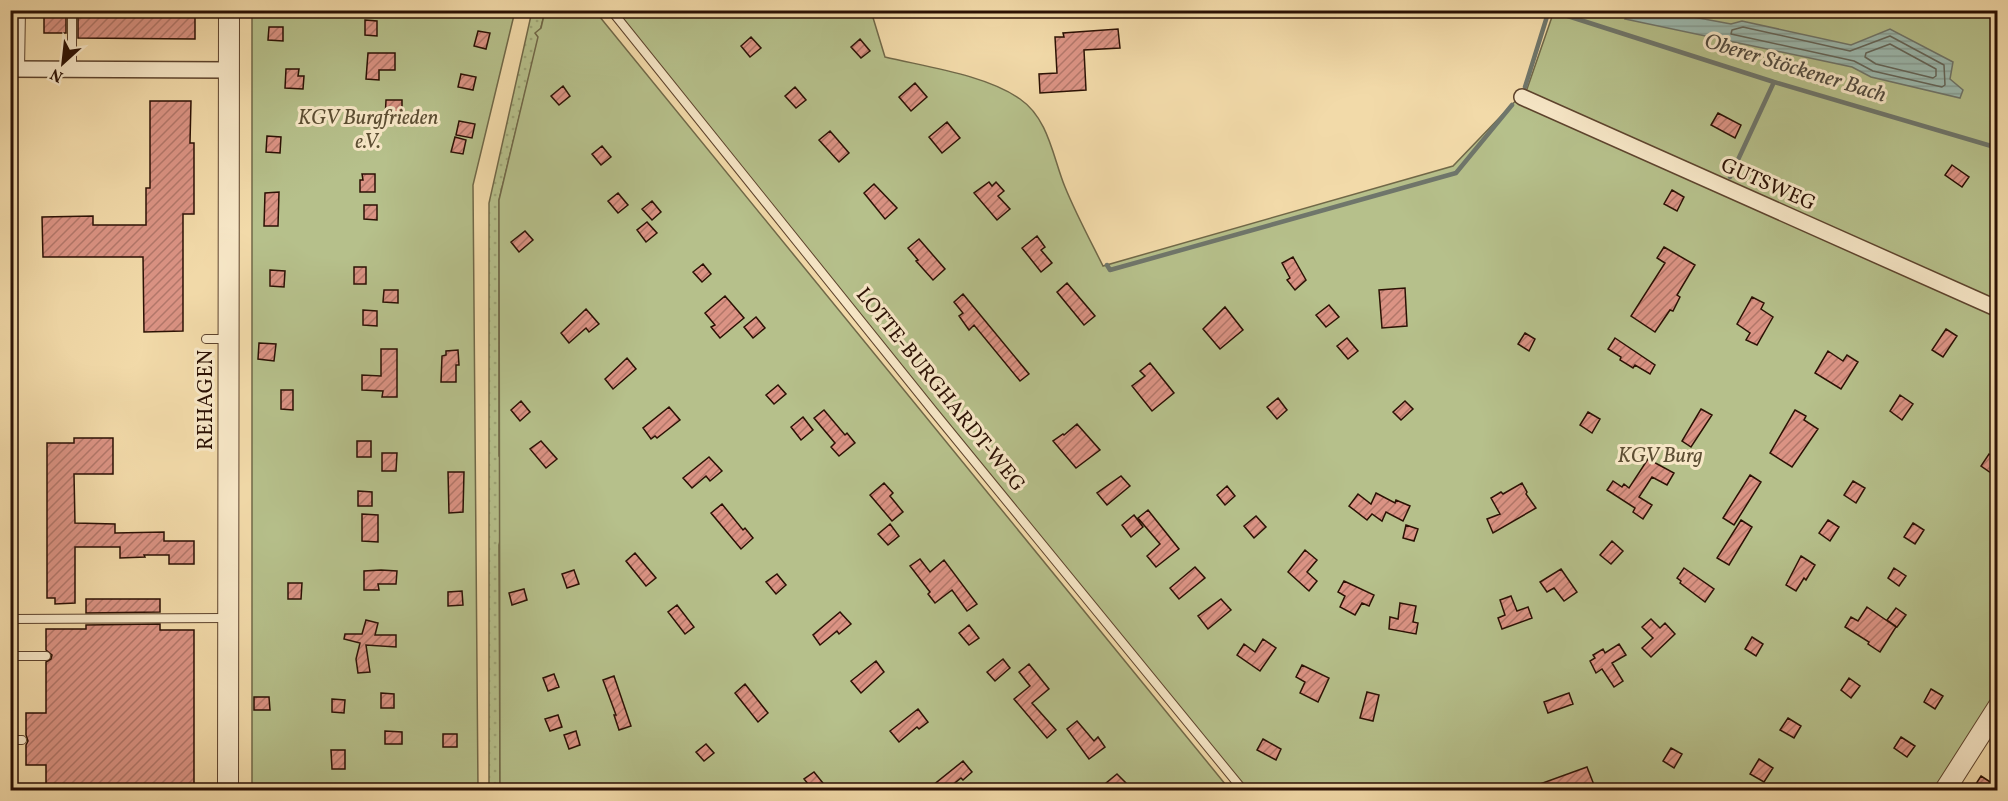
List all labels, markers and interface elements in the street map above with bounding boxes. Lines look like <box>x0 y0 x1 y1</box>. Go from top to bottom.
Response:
water label: Oberer Stöckener Bach <box>1700 27 1890 111</box>
north arrow <box>33 33 93 93</box>
text: N <box>47 62 67 87</box>
park label: KGV Burgfrieden e.V. <box>298 104 438 157</box>
street label: GUTSWEG <box>1716 151 1820 219</box>
street label: LOTTE-BURGHARDT-WEG <box>848 282 1032 498</box>
street label: REHAGEN <box>192 350 221 450</box>
park label: KGV Burg <box>1617 442 1703 471</box>

